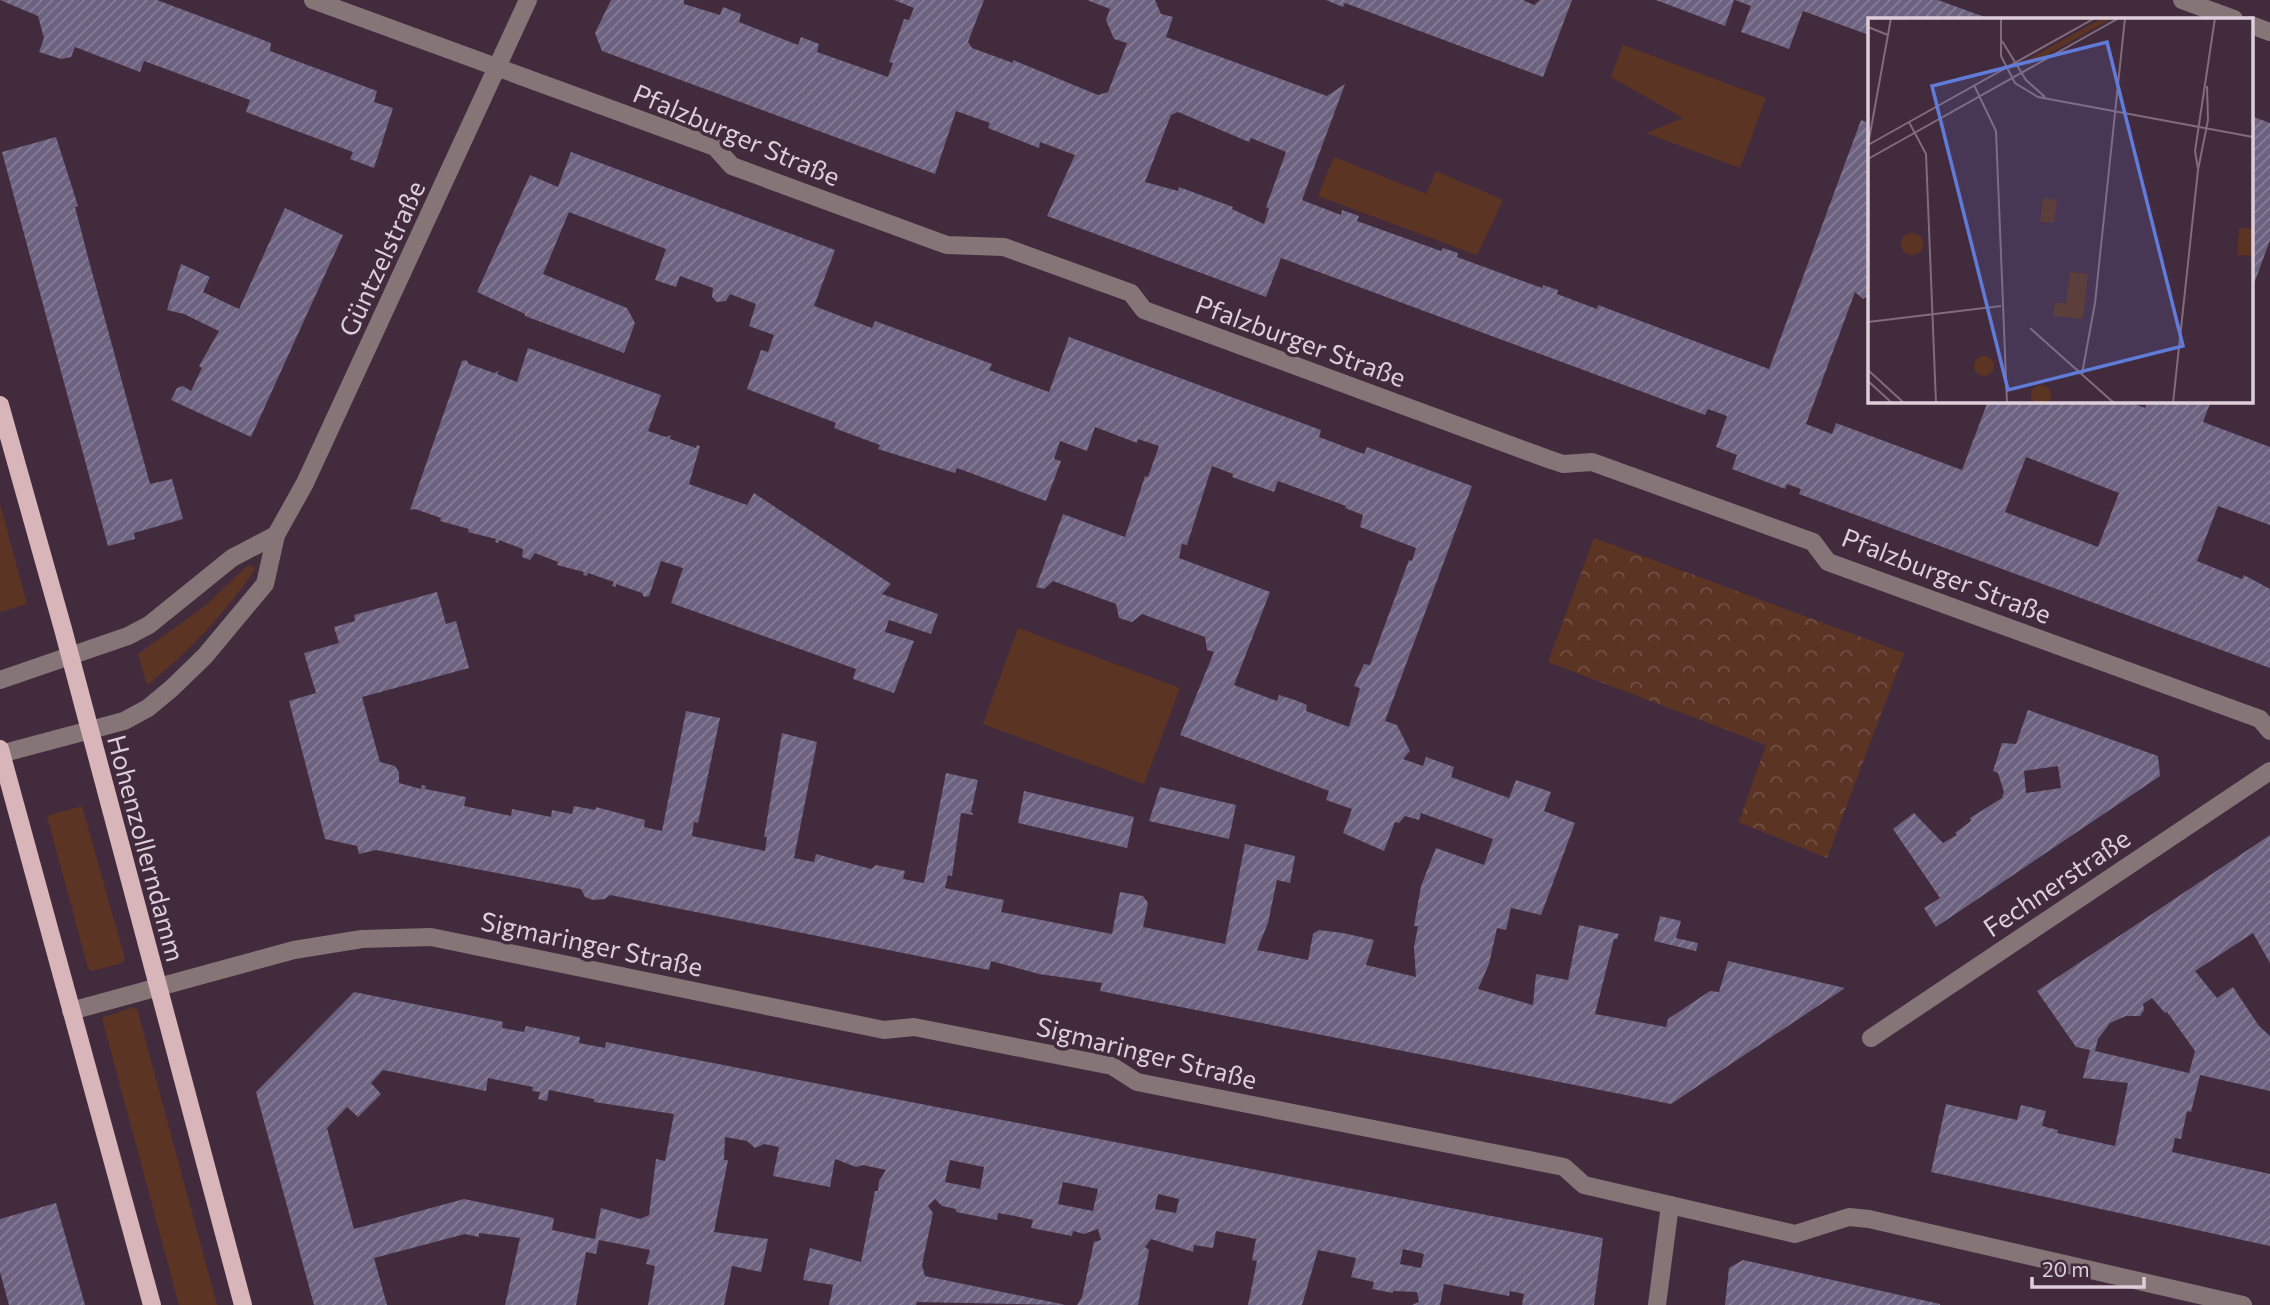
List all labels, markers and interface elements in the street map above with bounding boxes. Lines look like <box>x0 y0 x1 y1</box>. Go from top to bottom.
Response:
inset map <box>1868 18 2252 402</box>
street label: Pfalzburger Straße <box>629 76 845 192</box>
street label: Güntzelstraße <box>331 175 431 341</box>
street label: Pfalzburger Straße <box>1192 288 1410 392</box>
street label: Pfalzburger Straße <box>1838 521 2056 629</box>
street label: Hohenzollerndamm <box>102 731 192 965</box>
street label: Fechnerstraße <box>1977 822 2135 942</box>
street label: Sigmaringer Straße <box>478 904 706 982</box>
street label: Sigmaringer Straße <box>1034 1010 1260 1094</box>
scale bar <box>2032 1246 2144 1290</box>
text: 20 m <box>2042 1256 2090 1281</box>

